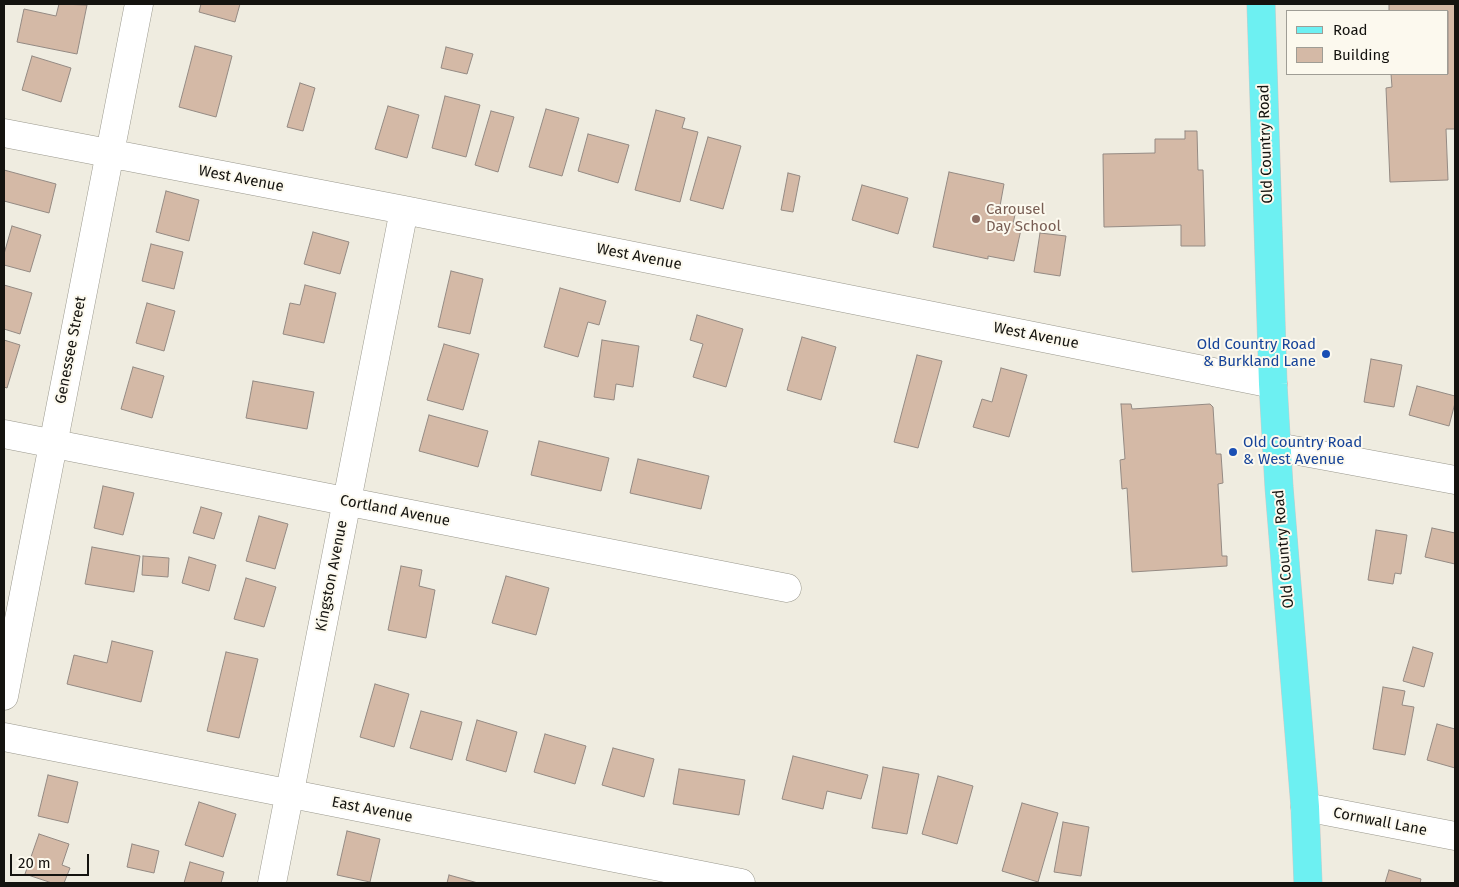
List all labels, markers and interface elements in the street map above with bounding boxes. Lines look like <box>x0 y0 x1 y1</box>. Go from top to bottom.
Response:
legend <box>1286 10 1449 75</box>
text: Road <box>1333 21 1368 39</box>
text: Building <box>1333 46 1389 64</box>
street label: Old Country Road <box>1255 84 1277 204</box>
street label: West Avenue <box>197 162 285 196</box>
place label: Carousel Day School <box>986 201 1061 236</box>
marker: Carousel Day School <box>970 213 982 225</box>
street label: West Avenue <box>595 240 683 274</box>
street label: Genessee Street <box>52 295 90 405</box>
street label: West Avenue <box>992 319 1080 353</box>
place label: Old Country Road & Burkland Lane <box>1197 336 1316 371</box>
marker: Old Country Road & Burkland Lane <box>1320 348 1332 360</box>
place label: Old Country Road & West Avenue <box>1243 434 1362 469</box>
marker: Old Country Road & West Avenue <box>1227 446 1239 458</box>
street label: Old Country Road <box>1270 489 1298 609</box>
street label: Cortland Avenue <box>338 491 452 531</box>
street label: Kingston Avenue <box>312 519 352 633</box>
street label: East Avenue <box>330 793 414 827</box>
street label: Cornwall Lane <box>1332 804 1428 840</box>
scale bar <box>12 844 91 876</box>
text: 20 m <box>18 854 51 872</box>

